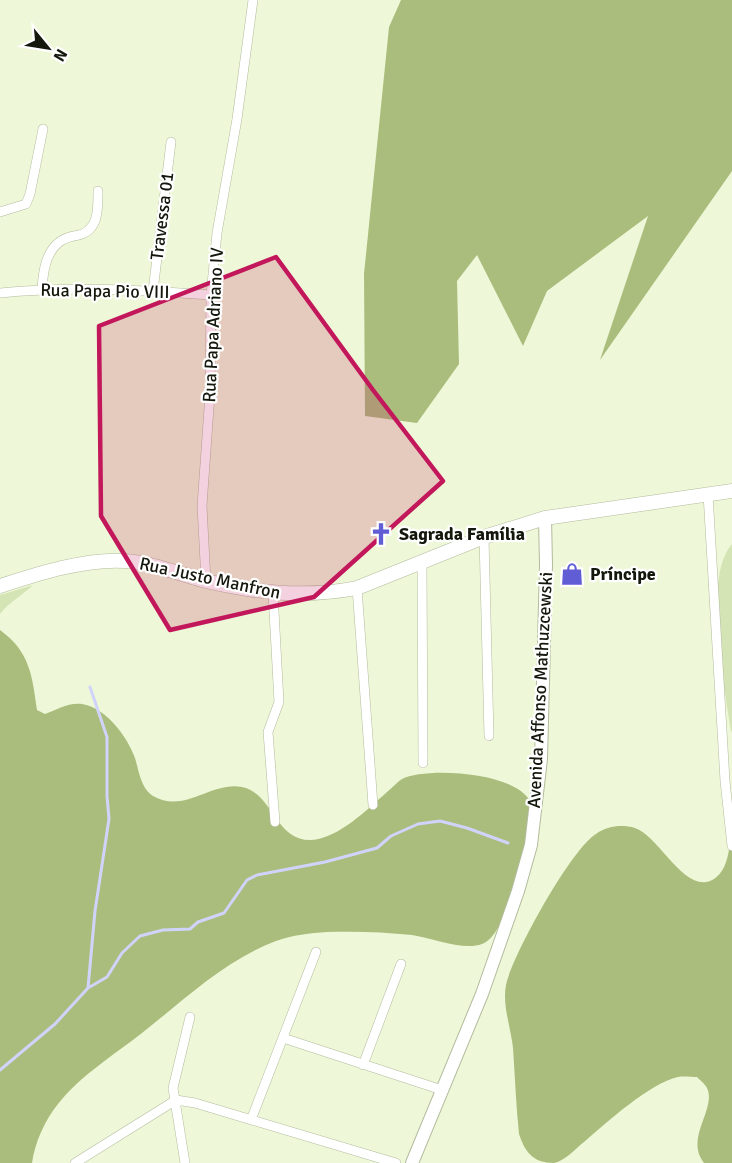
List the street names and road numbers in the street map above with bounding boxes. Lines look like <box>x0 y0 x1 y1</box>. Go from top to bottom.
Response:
street label: Travessa 01 <box>146 171 178 261</box>
street label: Rua Papa Adriano IV <box>198 246 228 403</box>
street label: Rua Papa Pio VIII <box>40 279 170 303</box>
street label: Rua Justo Manfron <box>137 552 283 604</box>
street label: Avenida Affonso Mathuzcewski <box>523 571 557 809</box>

